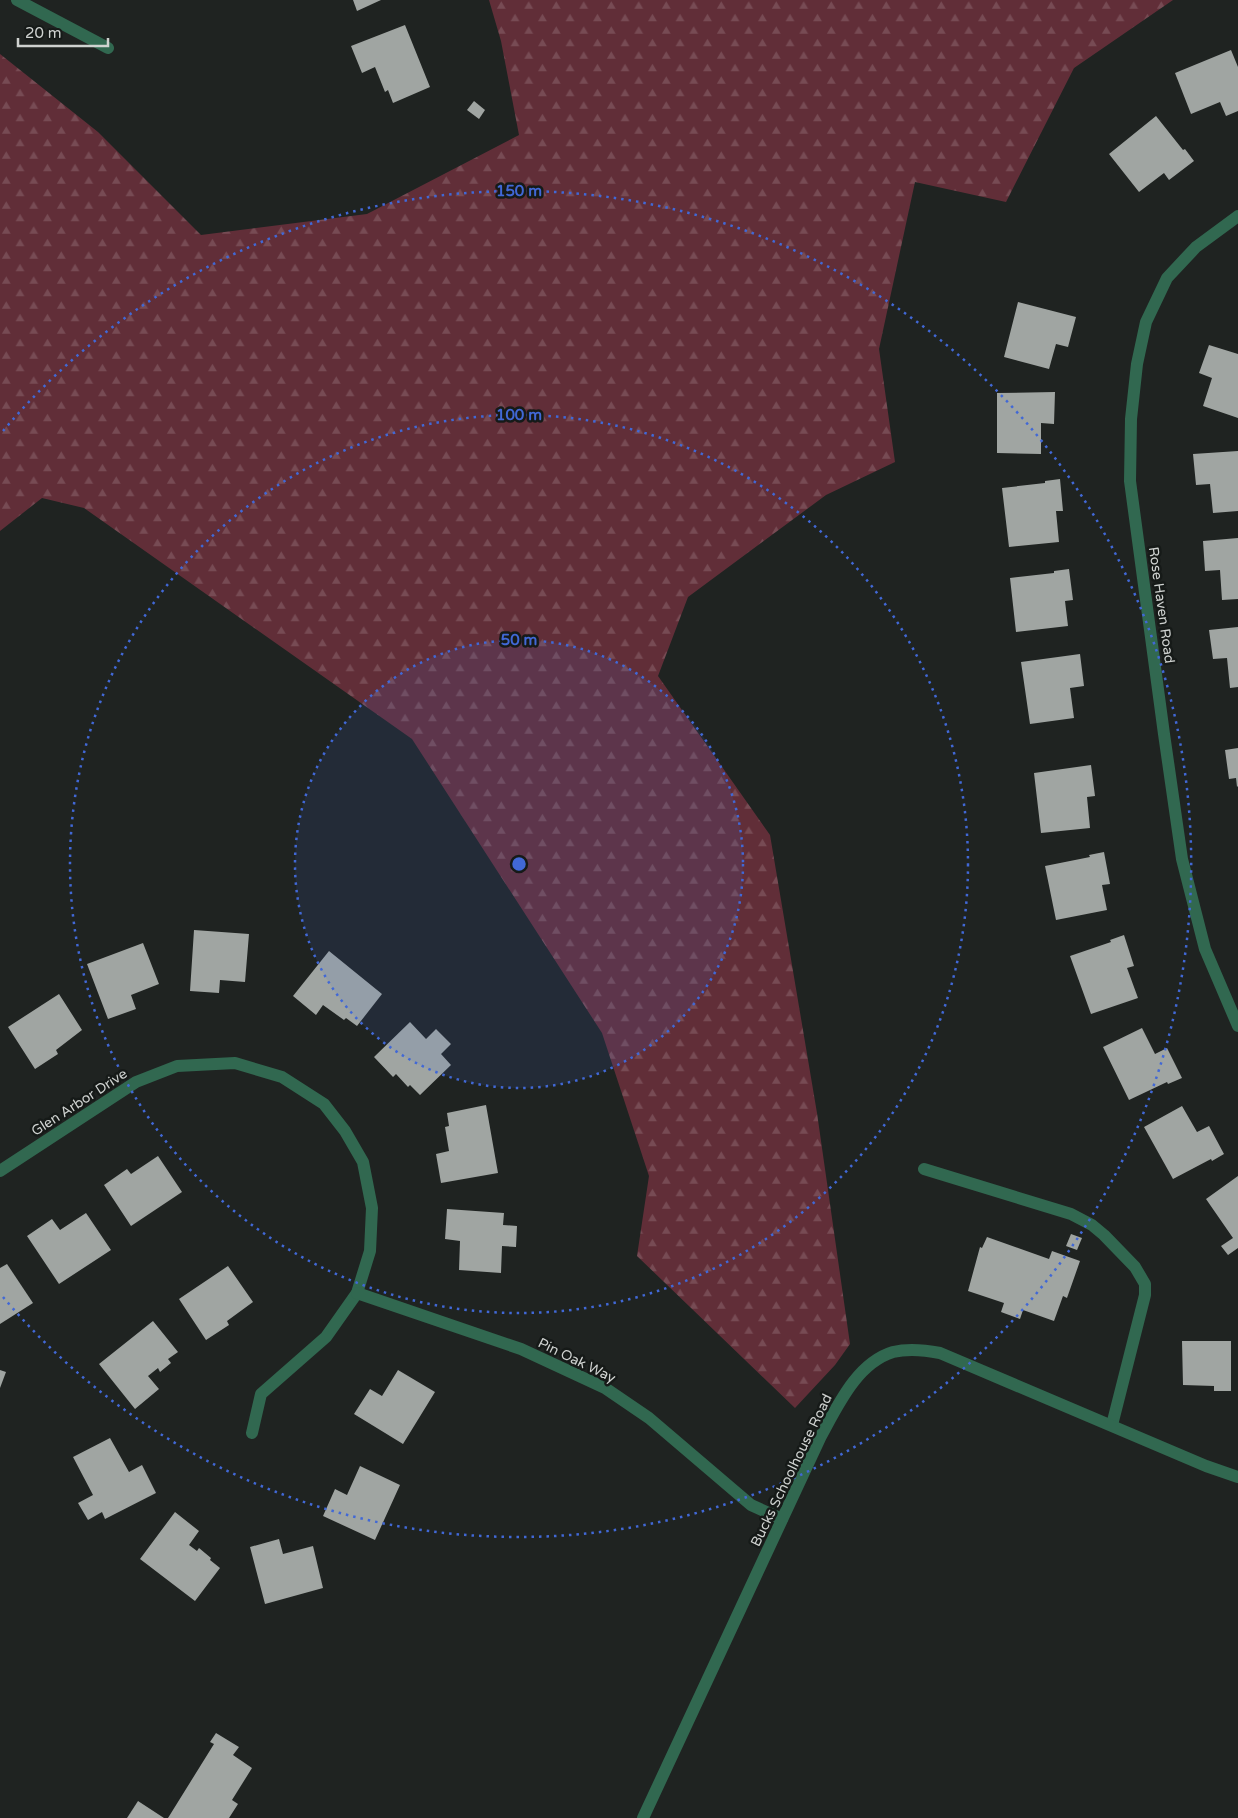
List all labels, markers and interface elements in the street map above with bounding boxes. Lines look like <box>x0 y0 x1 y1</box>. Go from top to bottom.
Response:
scale bar <box>18 15 108 47</box>
text: 20 m <box>25 24 62 42</box>
text: 150 m <box>496 182 542 200</box>
text: 100 m <box>496 406 542 424</box>
street label: Rose Haven Road <box>1145 546 1178 665</box>
text: 50 m <box>501 631 537 649</box>
centre of rings <box>510 855 528 873</box>
street label: Glen Arbor Drive <box>28 1065 130 1140</box>
street label: Pin Oak Way <box>535 1334 619 1387</box>
street label: Bucks Schoolhouse Road <box>747 1391 836 1549</box>

